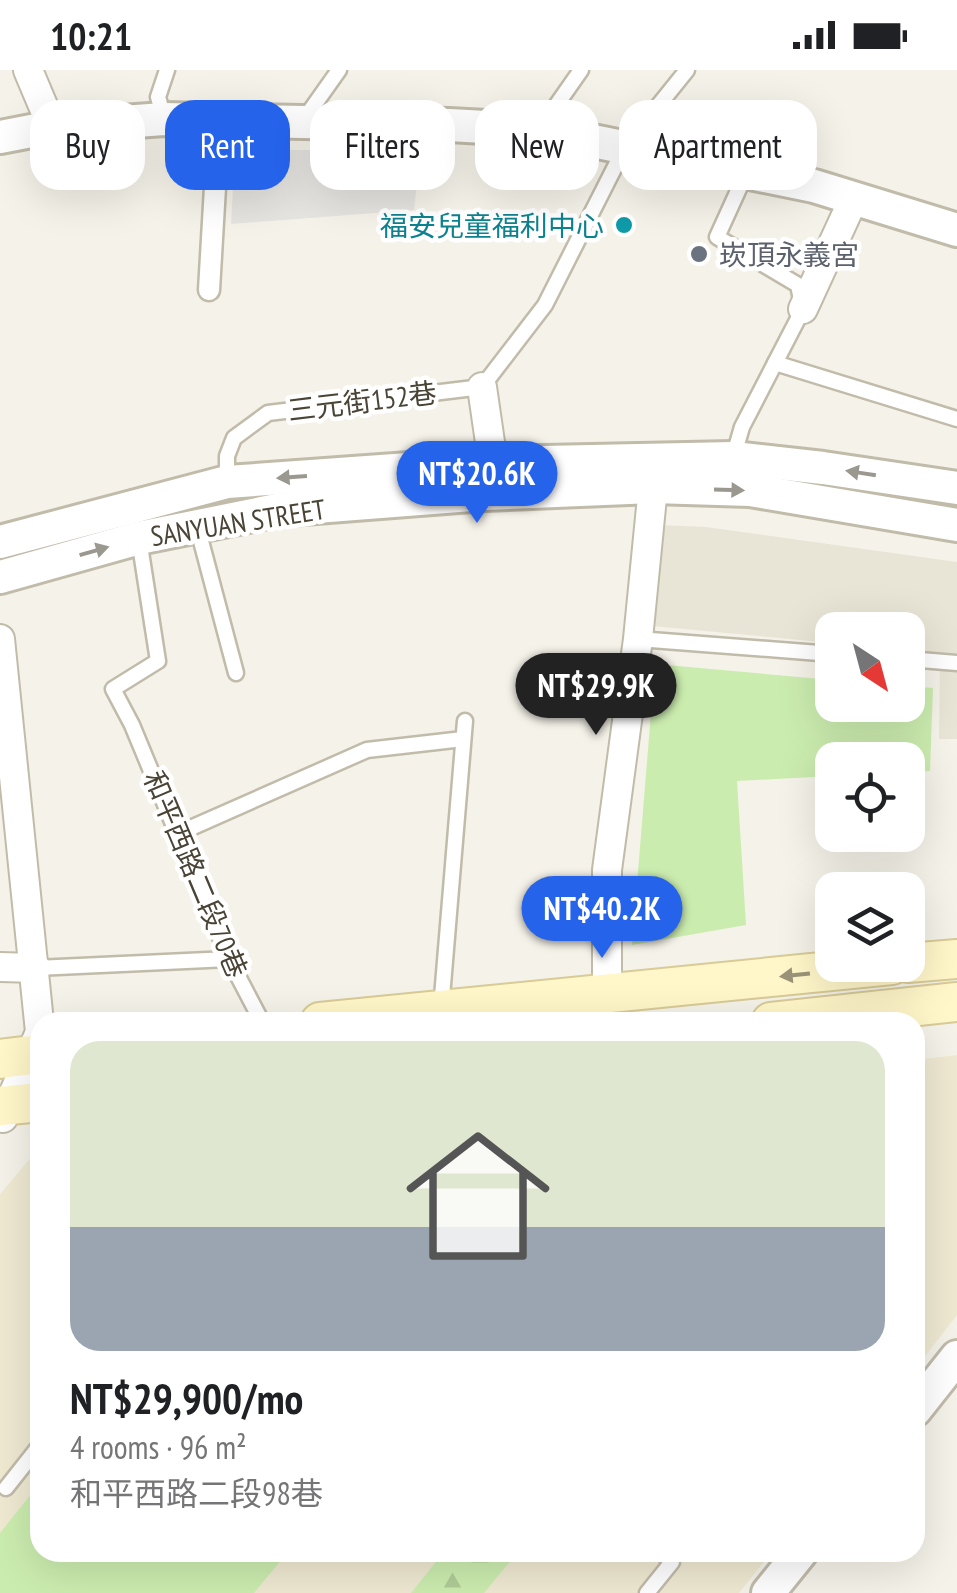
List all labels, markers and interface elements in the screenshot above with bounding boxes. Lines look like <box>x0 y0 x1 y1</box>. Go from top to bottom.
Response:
text: 10:21 <box>50 11 132 60</box>
chip: Buy <box>30 100 145 190</box>
chip: Rent <box>165 100 290 190</box>
chip: Filters <box>310 100 455 190</box>
chip: New <box>475 100 599 190</box>
chip: Apartment <box>619 100 817 190</box>
place label: 福安兒童福利中心 <box>380 207 604 244</box>
marker: 福安兒童福利中心 <box>613 214 635 236</box>
place label: 崁頂永義宮 <box>719 236 859 273</box>
marker: 崁頂永義宮 <box>688 243 710 265</box>
street label: 三元街152巷 <box>285 374 439 428</box>
pin: NT$20.6K <box>374 441 580 526</box>
text: NT$20.6K <box>418 452 536 494</box>
one-way arrow <box>844 465 876 481</box>
one-way arrow <box>276 469 308 485</box>
one-way arrow <box>713 482 745 498</box>
street label: SANYUAN STREET <box>148 490 328 554</box>
one-way arrow <box>79 542 110 558</box>
north arrow <box>815 612 925 722</box>
map controls <box>815 612 925 982</box>
pin: NT$29.9K <box>493 653 699 738</box>
text: NT$29.9K <box>537 664 655 706</box>
button: locate <box>815 742 925 852</box>
street label: 和平西路二段70巷 <box>136 765 256 983</box>
button: layers <box>815 872 925 982</box>
pin: NT$40.2K <box>499 876 705 961</box>
text: NT$40.2K <box>543 887 661 929</box>
one-way arrow <box>778 967 810 983</box>
icon: home <box>388 1106 568 1286</box>
text: NT$29,900/mo <box>70 1371 303 1426</box>
text: 4 rooms · 96 m² <box>70 1426 247 1468</box>
text: 和平西路二段98巷 <box>70 1472 323 1514</box>

